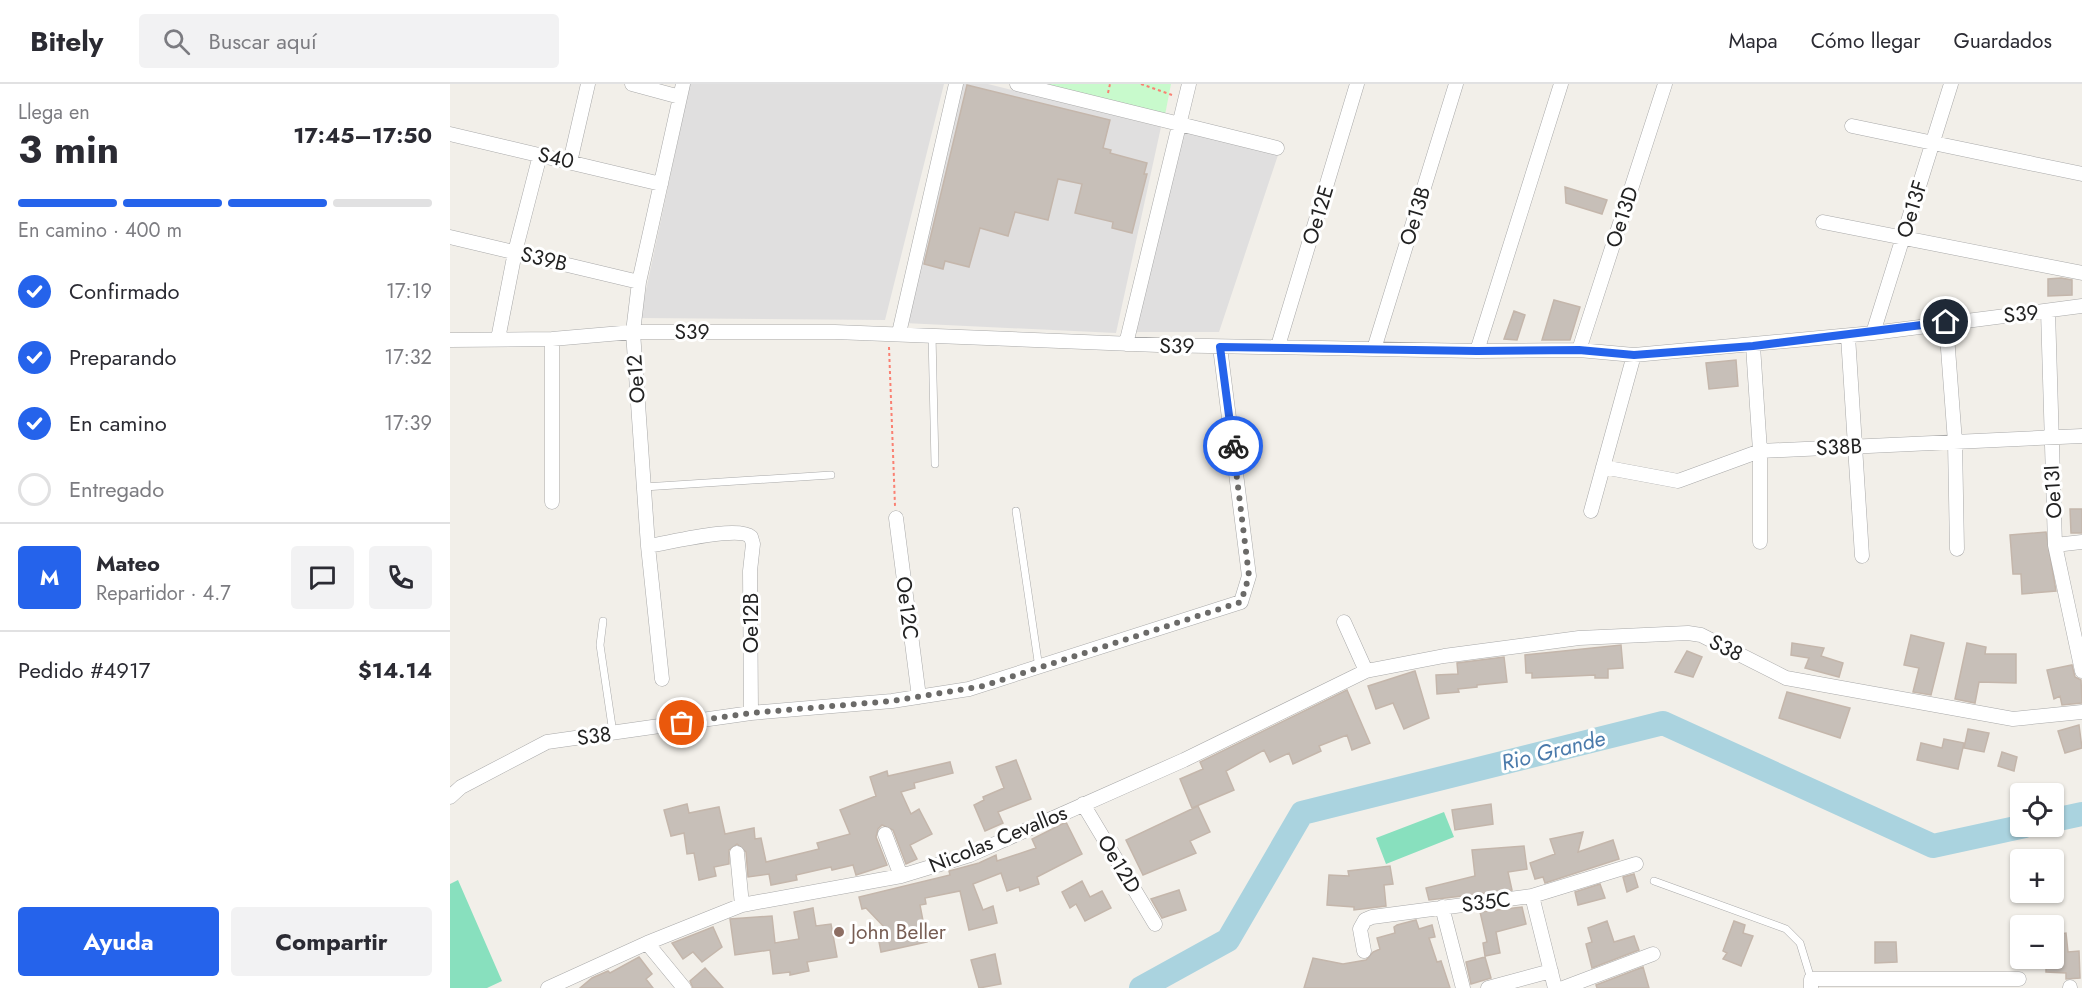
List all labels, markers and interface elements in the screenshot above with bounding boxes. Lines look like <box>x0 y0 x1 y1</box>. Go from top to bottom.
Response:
search box <box>139 14 559 68</box>
text: Bitely <box>30 21 103 62</box>
icon: search <box>160 25 193 58</box>
text: Buscar aquí <box>208 25 317 57</box>
text: Mapa <box>1728 26 1778 56</box>
text: Cómo llegar <box>1811 26 1920 56</box>
text: Guardados <box>1953 26 2052 56</box>
text: Llega en <box>18 98 90 127</box>
text: 17:45–17:50 <box>293 119 432 151</box>
text: 3 min <box>18 121 119 178</box>
street label: S40 <box>535 139 577 177</box>
street label: Oe13F <box>1889 176 1935 242</box>
street label: Oe12E <box>1295 182 1341 248</box>
street label: Oe13B <box>1392 183 1438 249</box>
street label: Oe13D <box>1598 183 1646 251</box>
text: En camino · 400 m <box>18 216 182 245</box>
street label: S39B <box>518 239 570 279</box>
icon: check <box>18 275 51 308</box>
text: Confirmado <box>69 275 179 307</box>
text: 17:19 <box>386 277 432 306</box>
pin <box>1920 296 1971 347</box>
street label: S39 <box>2002 297 2040 331</box>
icon: home <box>1929 305 1962 338</box>
street label: S39 <box>674 317 710 347</box>
street label: S39 <box>1159 331 1195 361</box>
icon: check <box>18 341 51 374</box>
text: Preparando <box>69 341 177 373</box>
text: 17:32 <box>384 343 432 372</box>
street label: Oe12 <box>619 354 653 404</box>
icon: check <box>18 407 51 440</box>
text: En camino <box>69 407 167 439</box>
text: 17:39 <box>384 409 432 438</box>
courier <box>1203 416 1263 476</box>
icon: bike <box>1217 430 1250 463</box>
street label: S38B <box>1815 431 1863 463</box>
street label: Oe13I <box>2037 465 2069 519</box>
text: Entregado <box>69 473 164 505</box>
button: chat <box>291 546 354 609</box>
button: phone <box>369 546 432 609</box>
text: Mateo <box>96 547 160 579</box>
text: M <box>40 561 59 593</box>
street label: Oe12C <box>888 575 926 641</box>
text: Repartidor · 4.7 <box>96 579 231 608</box>
street label: Oe12B <box>736 593 766 653</box>
street label: S38 <box>1704 627 1748 669</box>
text: Pedido #4917 <box>18 654 150 686</box>
text: $14.14 <box>358 654 432 686</box>
pin <box>656 697 707 748</box>
icon: bag <box>665 706 698 739</box>
street label: S38 <box>575 719 613 753</box>
water label: Rio Grande <box>1498 722 1608 778</box>
map controls <box>2010 783 2064 969</box>
button: locate <box>2010 783 2064 837</box>
street label: Nicolas Cevallos <box>924 798 1072 880</box>
street label: Oe12D <box>1090 829 1148 899</box>
button: + <box>2010 849 2064 903</box>
street label: S35C <box>1460 884 1512 920</box>
button: Ayuda <box>18 907 219 976</box>
button: Compartir <box>231 907 432 976</box>
button: − <box>2010 915 2064 969</box>
place label: John Beller <box>848 917 947 947</box>
marker: John Beller <box>832 925 846 939</box>

